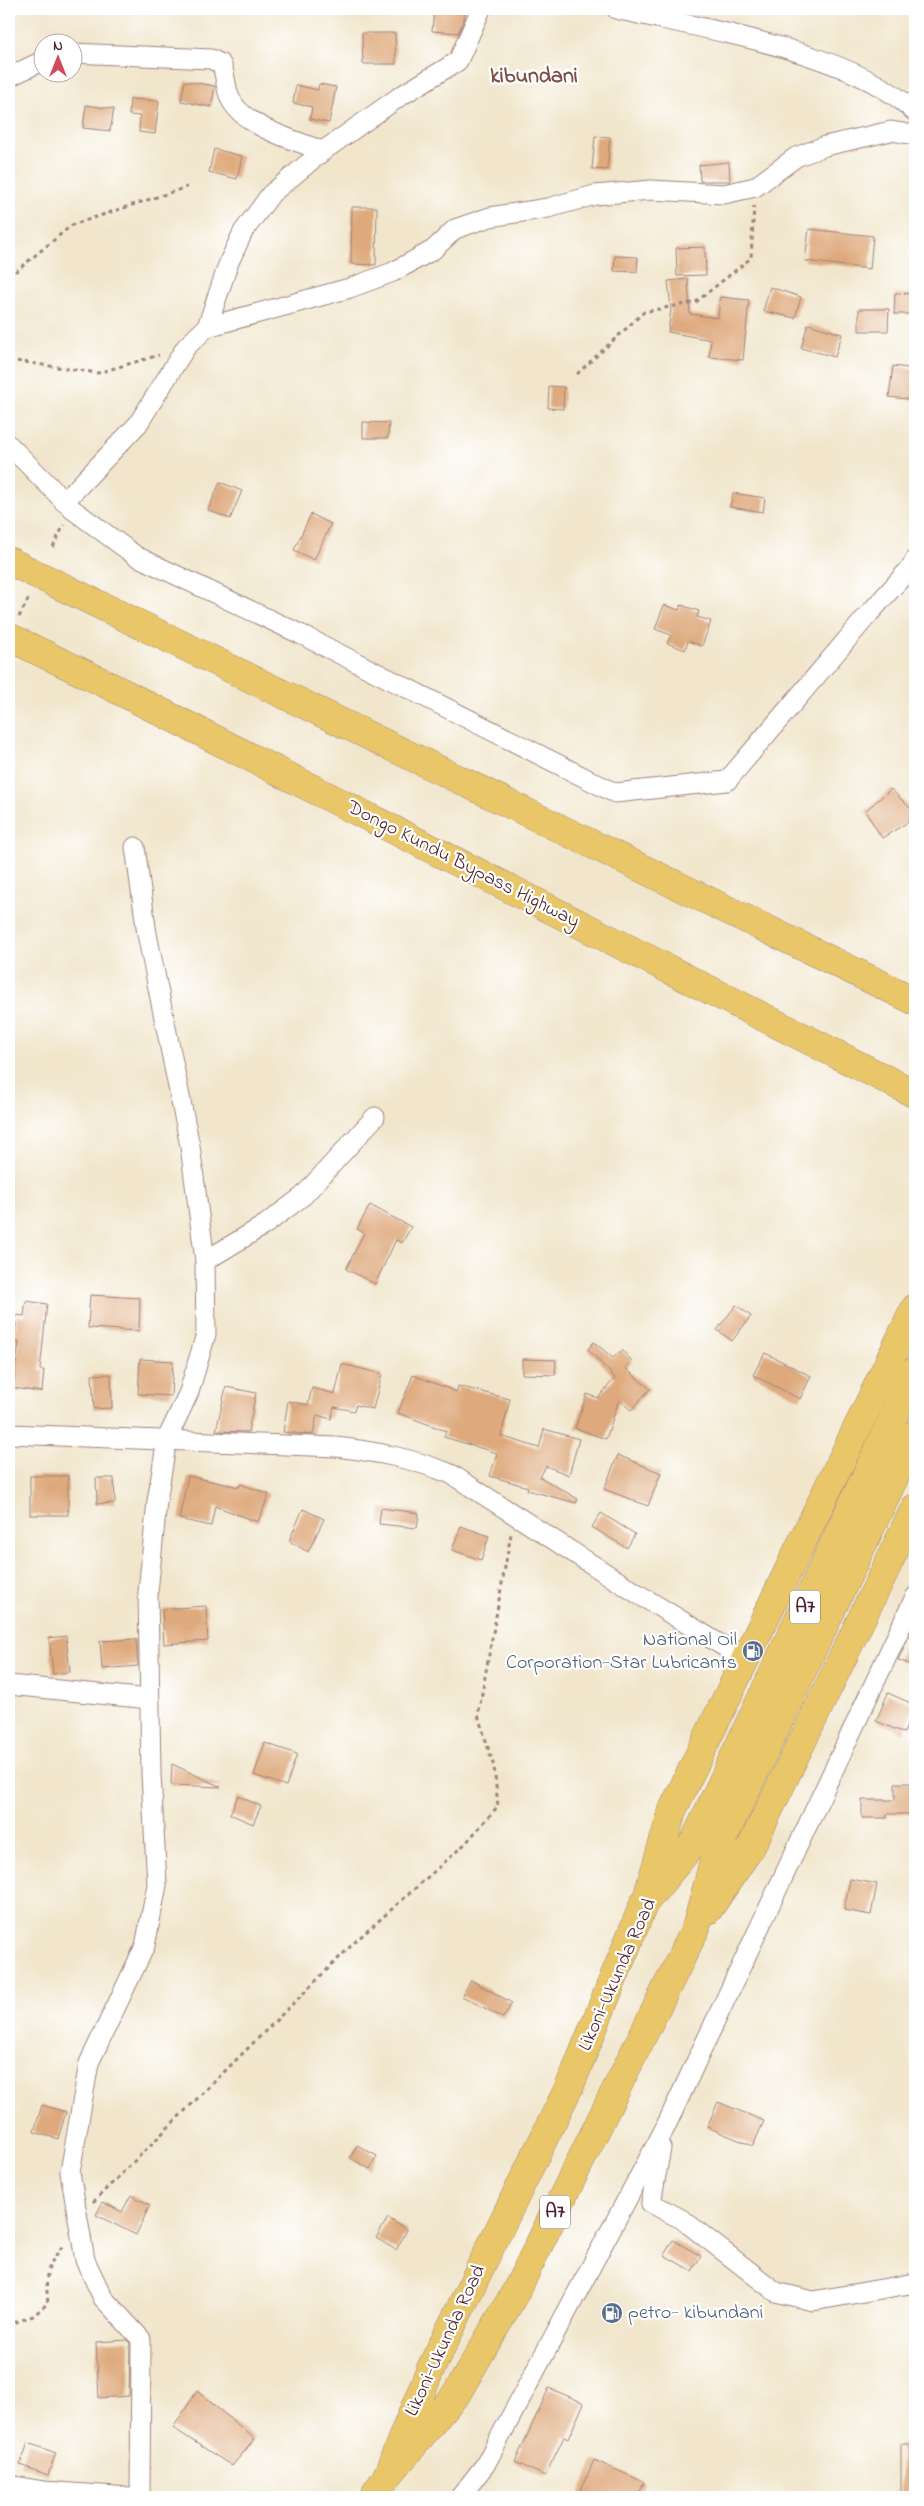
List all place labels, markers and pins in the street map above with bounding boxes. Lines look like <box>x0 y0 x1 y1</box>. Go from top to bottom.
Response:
place label: National Oil Corporation-Star Lubricants <box>506 1626 737 1678</box>
fuel station icon: National Oil Corporation-Star Lubricants <box>741 1639 765 1663</box>
place label: petro- kibundani <box>628 2299 763 2328</box>
fuel station icon: petro- kibundani <box>600 2301 624 2325</box>

